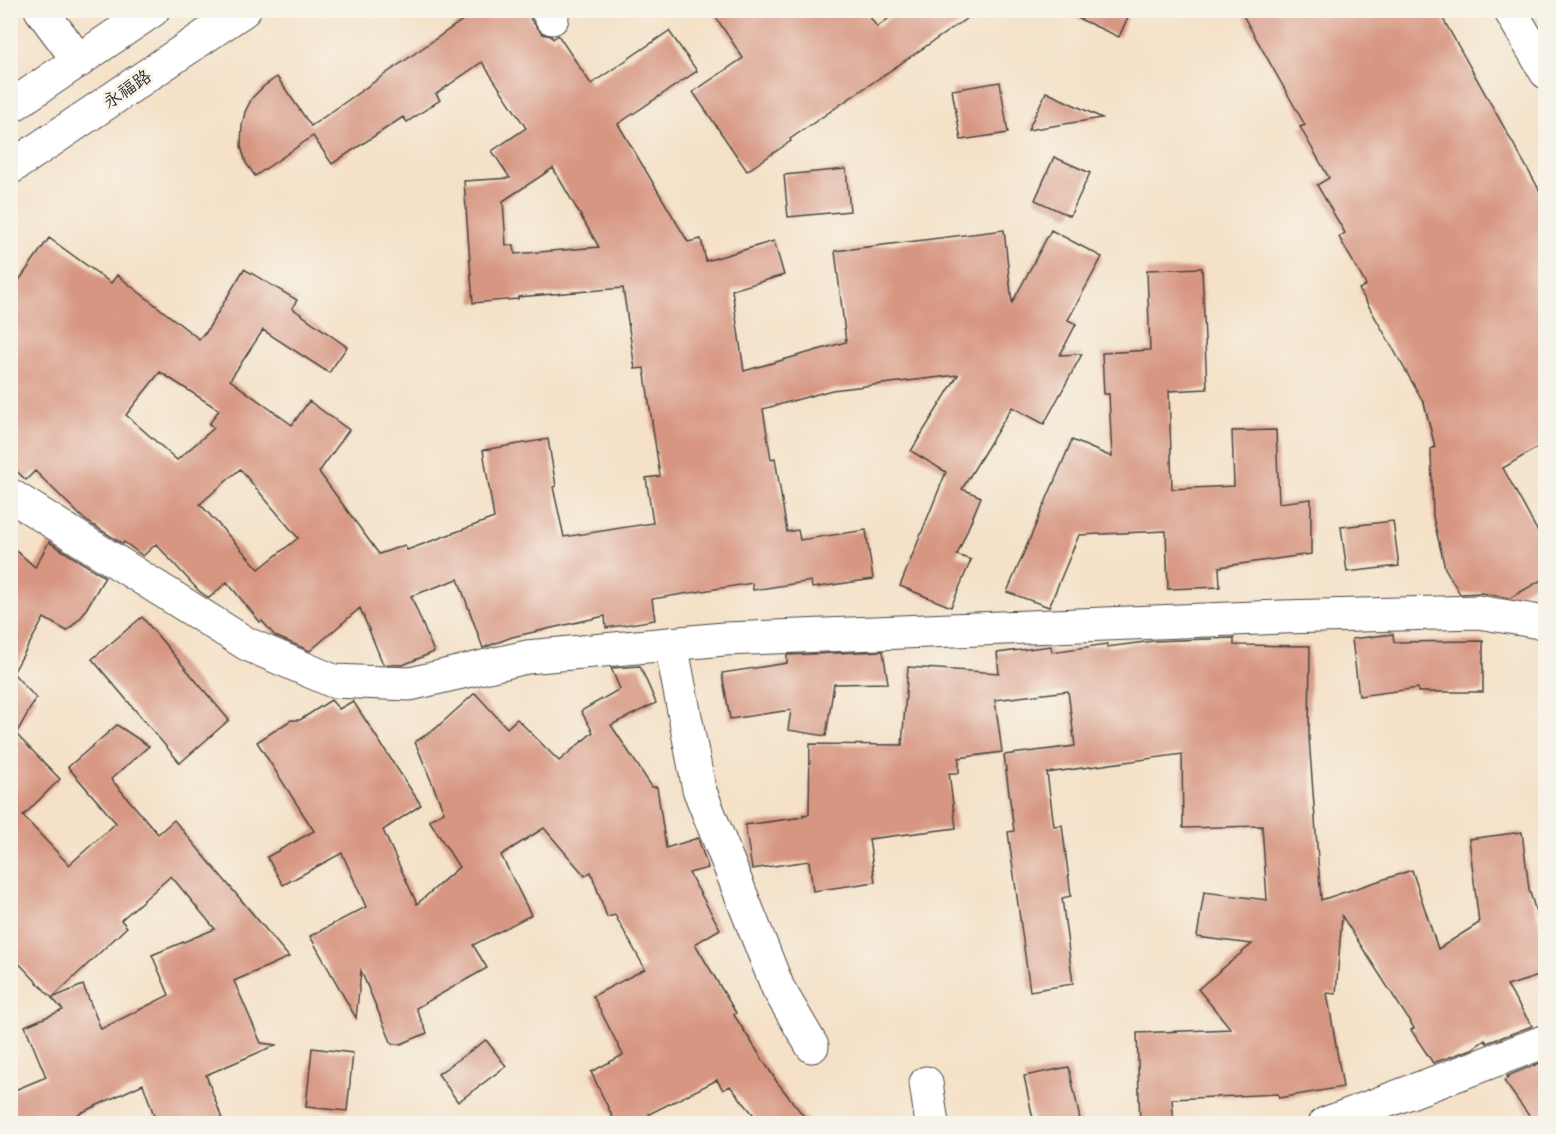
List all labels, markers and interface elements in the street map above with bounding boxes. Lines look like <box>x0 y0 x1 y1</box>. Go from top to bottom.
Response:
street label: 永福路 <box>98 65 157 115</box>

